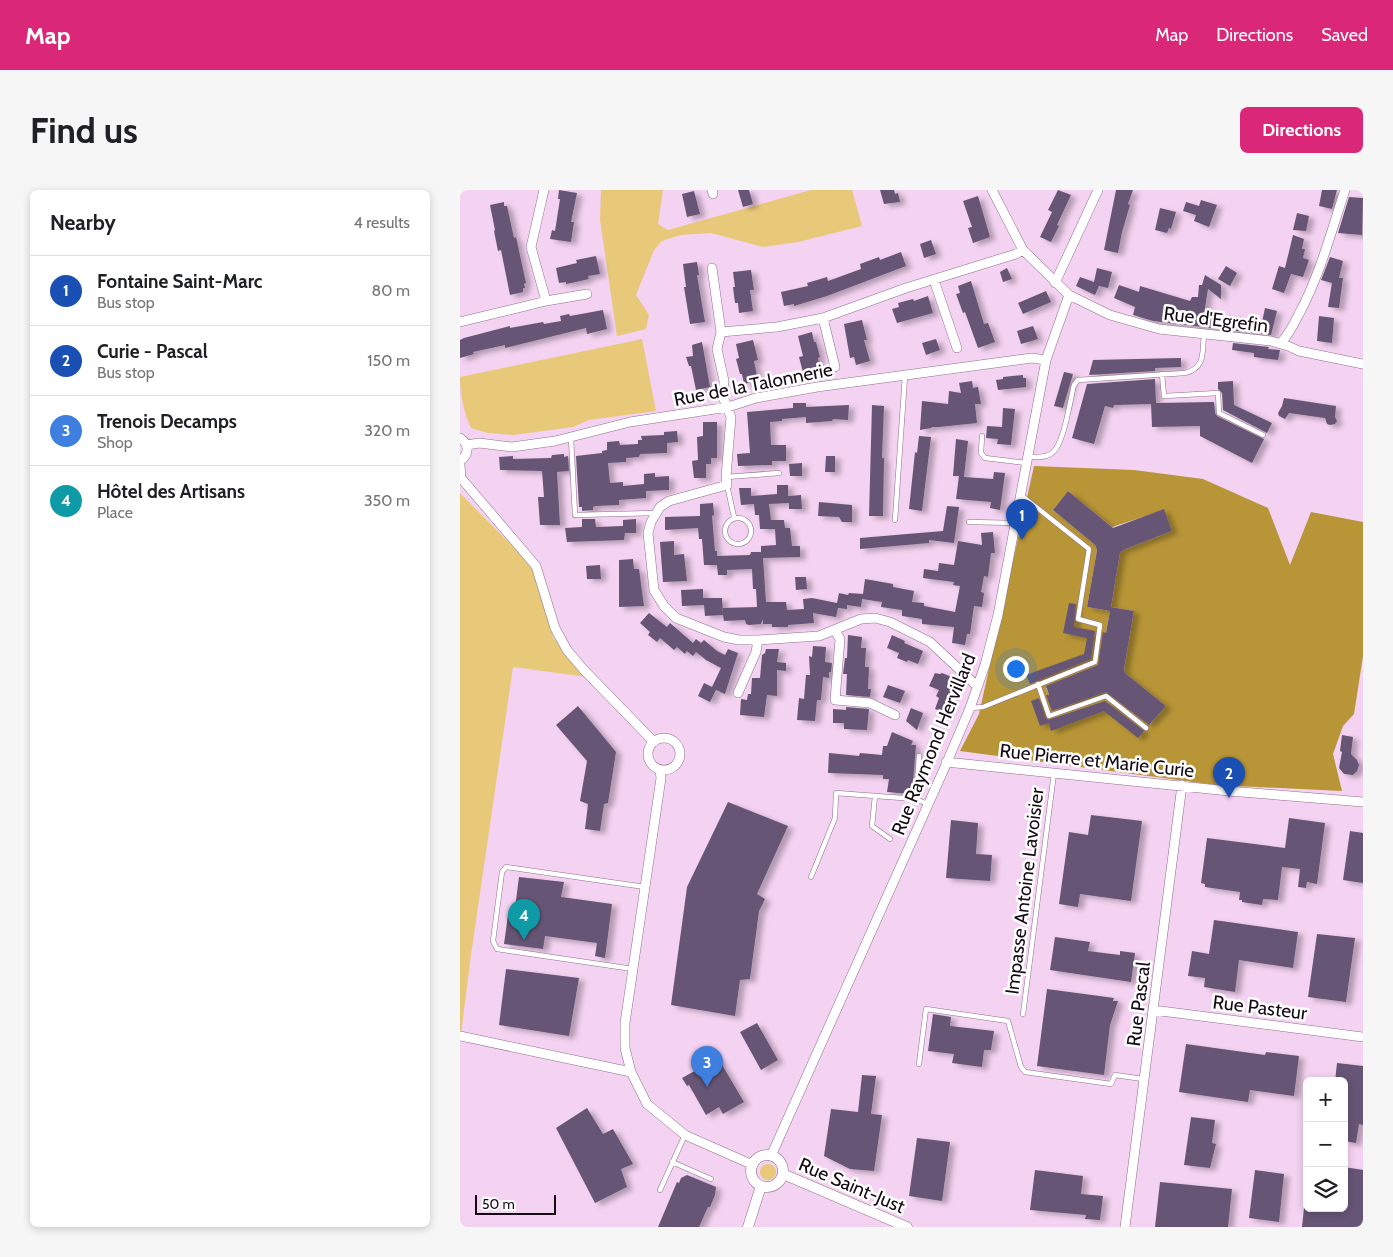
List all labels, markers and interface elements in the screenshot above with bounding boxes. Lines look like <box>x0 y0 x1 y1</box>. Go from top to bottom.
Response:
text: Map <box>25 21 71 50</box>
text: Map <box>1155 24 1188 46</box>
text: Directions <box>1216 24 1293 46</box>
text: Saved <box>1321 24 1368 46</box>
button: Directions <box>1240 107 1363 153</box>
text: Find us <box>30 109 138 152</box>
text: Nearby <box>50 210 116 235</box>
text: 4 results <box>353 213 410 232</box>
text: Fontaine Saint-Marc <box>97 270 262 293</box>
text: 1 <box>63 281 69 300</box>
text: 80 m <box>372 281 410 300</box>
text: Bus stop <box>97 293 155 312</box>
street label: Rue d'Egrefin <box>1162 302 1270 337</box>
text: Curie - Pascal <box>97 340 208 363</box>
text: 2 <box>62 351 70 370</box>
text: 150 m <box>367 351 410 370</box>
street label: Rue de la Talonnerie <box>672 358 835 411</box>
text: Bus stop <box>97 363 155 382</box>
text: Trenois Decamps <box>97 410 237 433</box>
text: 3 <box>62 421 70 440</box>
text: 320 m <box>364 421 410 440</box>
text: Shop <box>97 433 133 452</box>
text: Hôtel des Artisans <box>97 480 245 503</box>
text: 4 <box>61 491 71 510</box>
text: 350 m <box>364 491 410 510</box>
pin: 1 <box>1006 499 1038 540</box>
text: Place <box>97 503 133 522</box>
street label: Rue Raymond Hervillard <box>886 650 980 838</box>
your location <box>1003 656 1029 682</box>
street label: Rue Pierre et Marie Curie <box>999 739 1196 782</box>
pin: 2 <box>1213 757 1245 798</box>
street label: Impasse Antoine Lavoisier <box>1000 786 1049 996</box>
pin: 4 <box>508 899 540 940</box>
street label: Rue Pascal <box>1122 960 1155 1048</box>
street label: Rue Pasteur <box>1211 990 1308 1025</box>
pin: 3 <box>691 1046 723 1087</box>
map controls <box>1303 1077 1348 1212</box>
button: + <box>1303 1077 1348 1122</box>
button: − <box>1303 1122 1348 1167</box>
street label: Rue Saint-Just <box>795 1153 909 1218</box>
button: layers <box>1303 1167 1348 1212</box>
scale bar <box>475 1192 556 1215</box>
text: 50 m <box>482 1195 515 1213</box>

